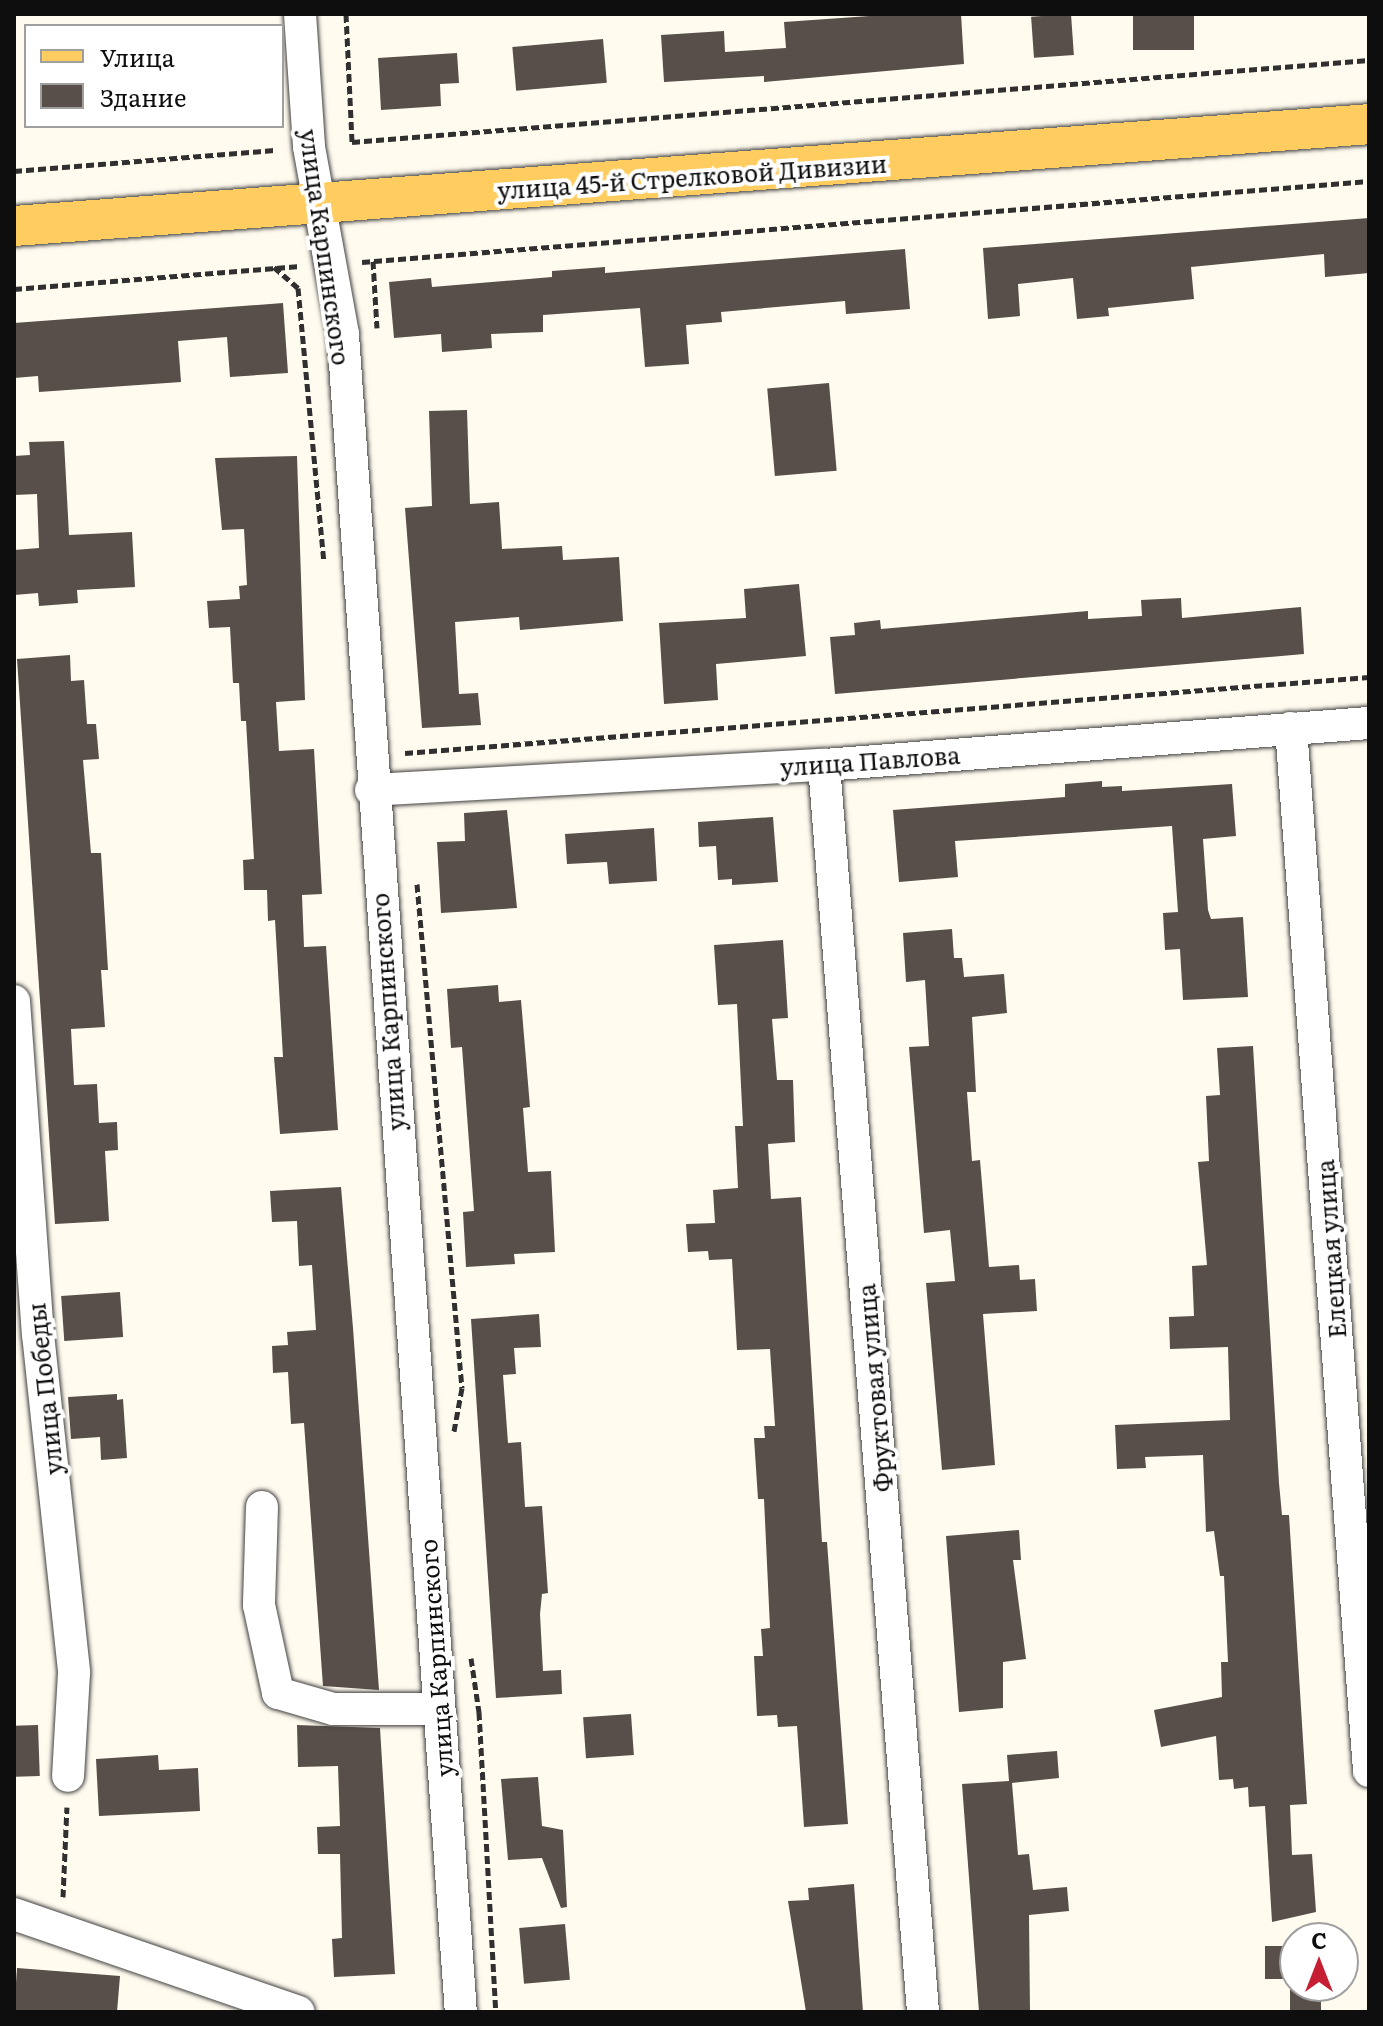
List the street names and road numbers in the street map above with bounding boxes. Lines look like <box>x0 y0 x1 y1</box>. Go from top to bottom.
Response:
street label: улица Карпинского <box>295 127 357 367</box>
street label: улица 45-й Стрелковой Дивизии <box>496 148 888 204</box>
street label: улица Павлова <box>779 739 961 781</box>
street label: улица Карпинского <box>364 892 410 1132</box>
street label: Елецкая улица <box>1309 1159 1351 1339</box>
street label: Фруктовая улица <box>851 1283 897 1493</box>
street label: улица Победы <box>21 1301 67 1477</box>
street label: улица Карпинского <box>412 1538 458 1778</box>

